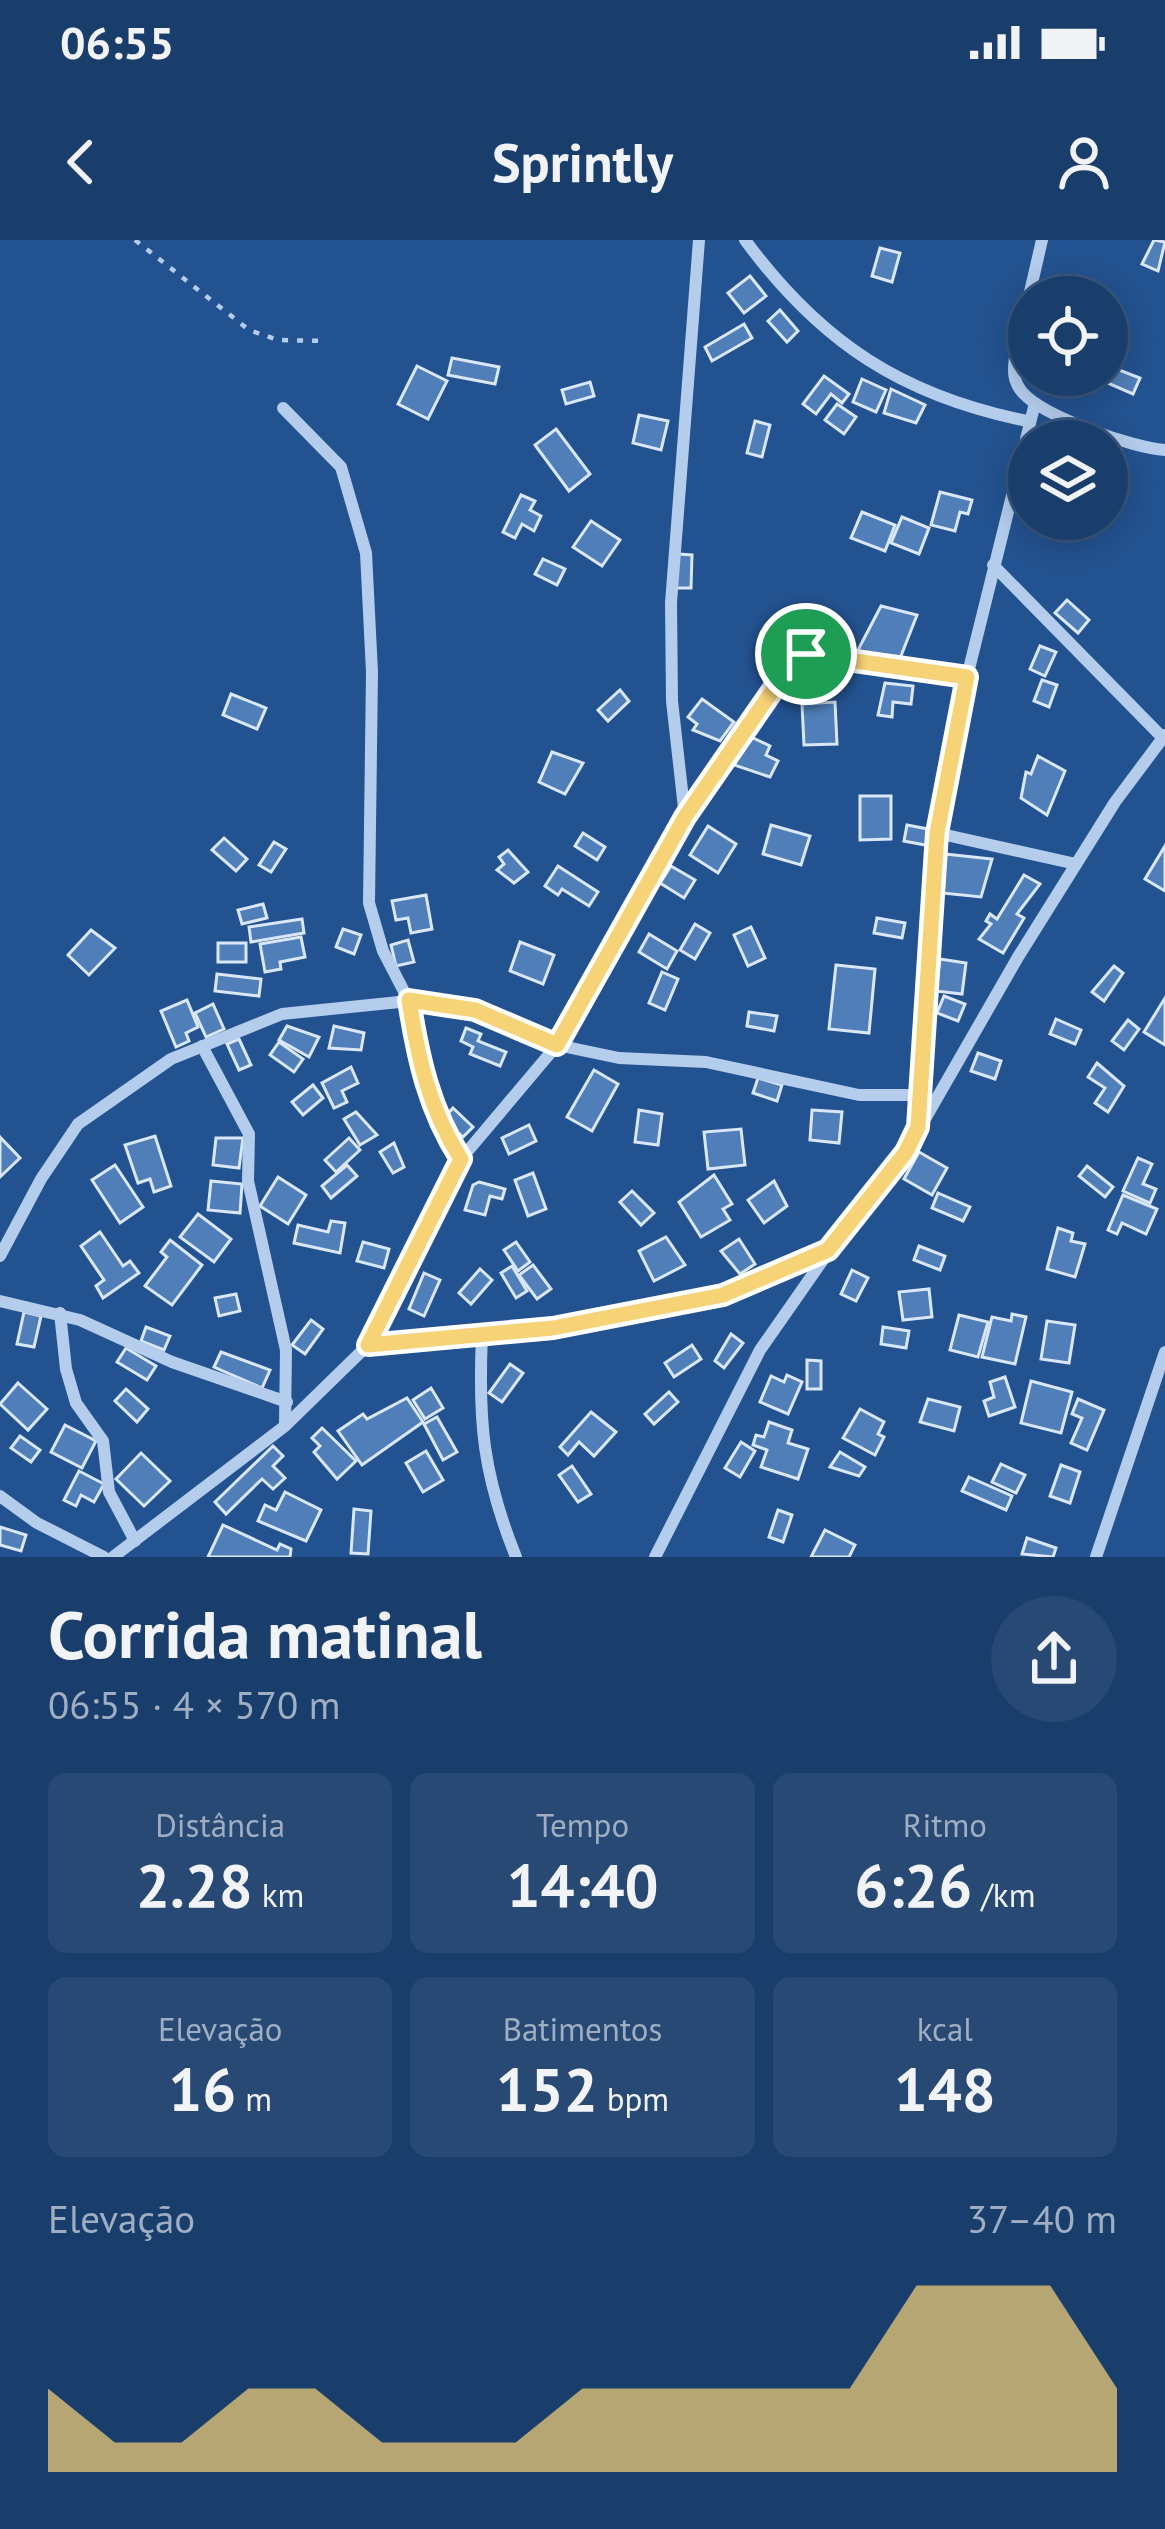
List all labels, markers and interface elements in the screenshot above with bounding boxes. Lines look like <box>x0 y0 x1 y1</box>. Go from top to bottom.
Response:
text: 06:55 <box>60 13 174 71</box>
text: Sprintly <box>492 127 673 197</box>
icon: back <box>48 129 114 195</box>
icon: person <box>1051 129 1117 195</box>
map controls <box>1008 276 1128 540</box>
button: locate <box>1008 276 1128 396</box>
button: layers <box>1008 420 1128 540</box>
pin <box>755 603 857 705</box>
icon: arrive <box>773 621 839 687</box>
text: Corrida matinal <box>48 1591 482 1676</box>
button: share <box>991 1596 1117 1722</box>
text: 06:55 · 4 × 570 m <box>48 1679 340 1730</box>
text: Distância <box>155 1803 285 1846</box>
text: Tempo <box>536 1803 629 1846</box>
text: Ritmo <box>903 1803 987 1846</box>
text: 2.28 <box>136 1846 253 1924</box>
text: 14:40 <box>506 1846 659 1924</box>
text: 6:26 <box>854 1846 972 1924</box>
text: km <box>253 1873 304 1916</box>
text: /km <box>972 1873 1035 1916</box>
text: Elevação <box>158 2007 282 2050</box>
text: Batimentos <box>503 2007 662 2050</box>
text: kcal <box>917 2007 973 2050</box>
text: 16 <box>168 2050 236 2128</box>
text: 152 <box>496 2050 598 2128</box>
text: 148 <box>894 2050 996 2128</box>
text: m <box>236 2077 272 2120</box>
text: bpm <box>598 2077 669 2120</box>
text: Elevação <box>48 2193 195 2244</box>
text: 37–40 m <box>967 2193 1117 2244</box>

